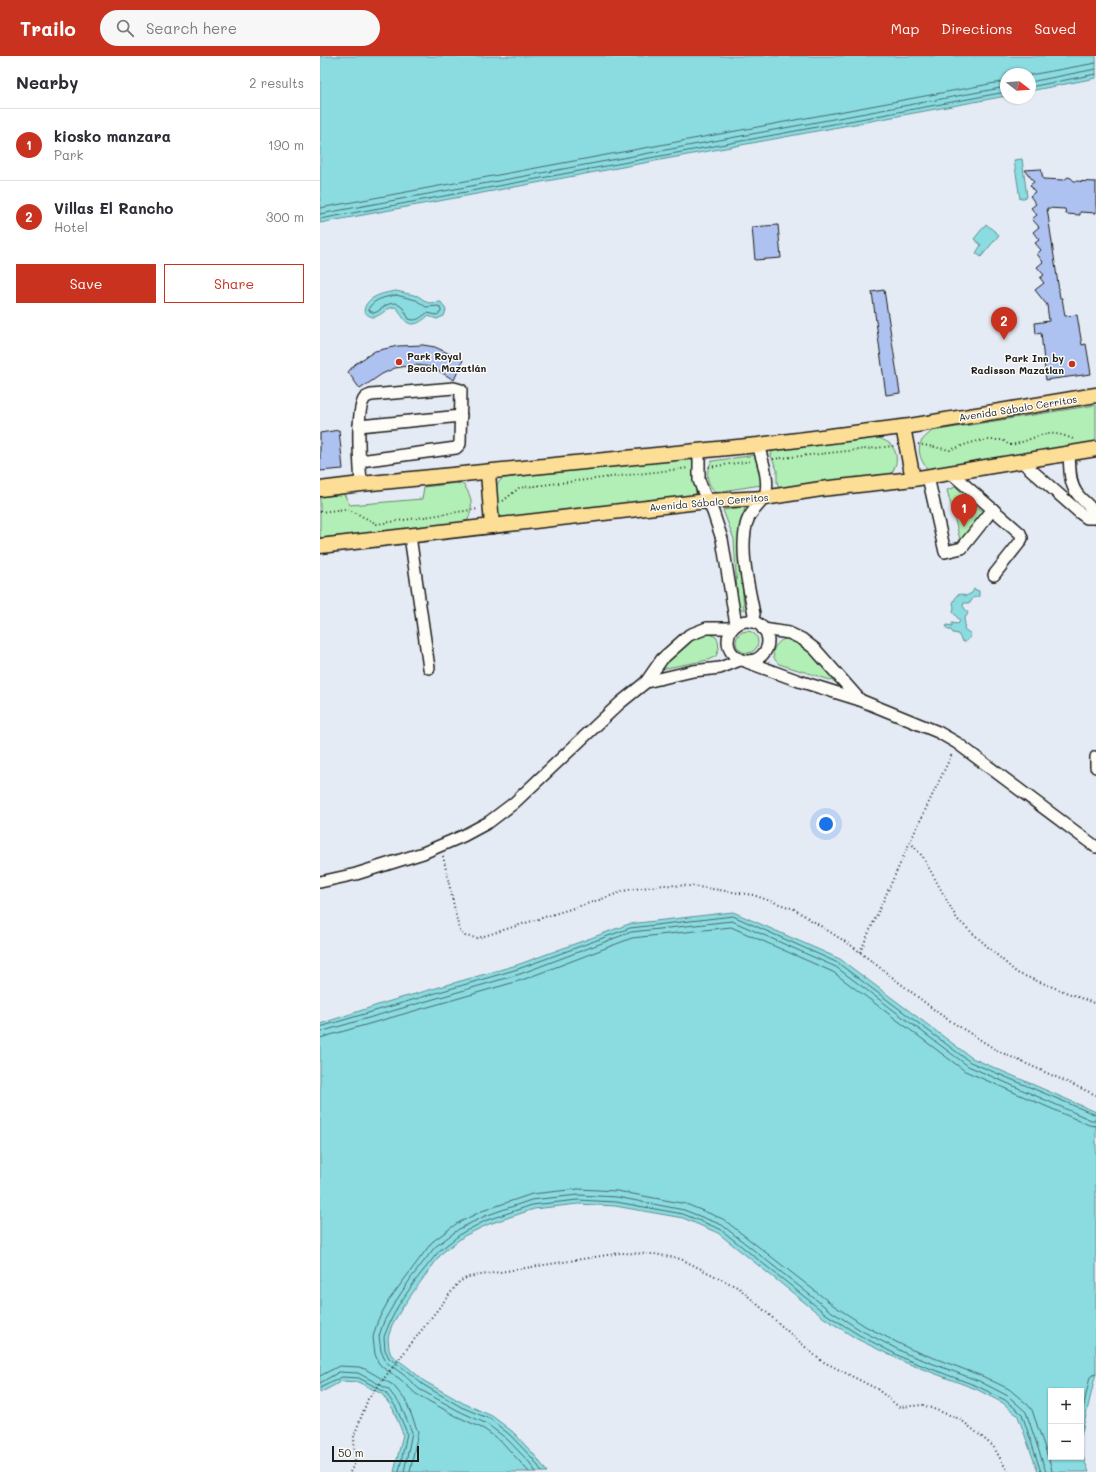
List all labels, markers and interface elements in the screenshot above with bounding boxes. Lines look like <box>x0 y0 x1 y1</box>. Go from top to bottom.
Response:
search box <box>100 10 380 46</box>
text: Trailo <box>20 16 76 41</box>
icon: search <box>114 17 136 39</box>
text: Search here <box>146 18 237 38</box>
text: Map <box>891 19 919 38</box>
text: Directions <box>941 19 1012 38</box>
text: Saved <box>1034 19 1076 38</box>
north arrow <box>1000 68 1036 104</box>
text: Nearby <box>16 71 78 93</box>
text: 2 results <box>249 74 304 91</box>
text: kiosko manzara <box>54 126 171 146</box>
text: 1 <box>26 136 32 153</box>
text: 190 m <box>268 136 304 153</box>
text: Park <box>54 146 83 163</box>
text: Villas El Rancho <box>54 198 173 218</box>
text: 2 <box>25 208 33 225</box>
text: 300 m <box>266 208 304 225</box>
text: Hotel <box>54 218 88 235</box>
button: Save <box>16 264 156 303</box>
button: Share <box>164 264 304 303</box>
pin: 2 <box>991 307 1017 340</box>
place label: Park Royal Beach Mazatlán <box>407 349 487 375</box>
place label: Park Inn by Radisson Mazatlan <box>971 351 1065 377</box>
marker: Park Royal Beach Mazatlán <box>394 357 404 367</box>
marker: Park Inn by Radisson Mazatlan <box>1067 359 1077 369</box>
street label: Avenida Sábalo Cerritos <box>958 392 1078 424</box>
street label: Avenida Sábalo Cerritos <box>649 490 769 514</box>
pin: 1 <box>951 494 977 527</box>
your location <box>816 814 836 834</box>
map controls <box>1048 1388 1084 1460</box>
button: + <box>1048 1388 1084 1424</box>
button: − <box>1048 1424 1084 1460</box>
scale bar <box>332 1444 419 1463</box>
text: 50 m <box>338 1445 364 1460</box>

